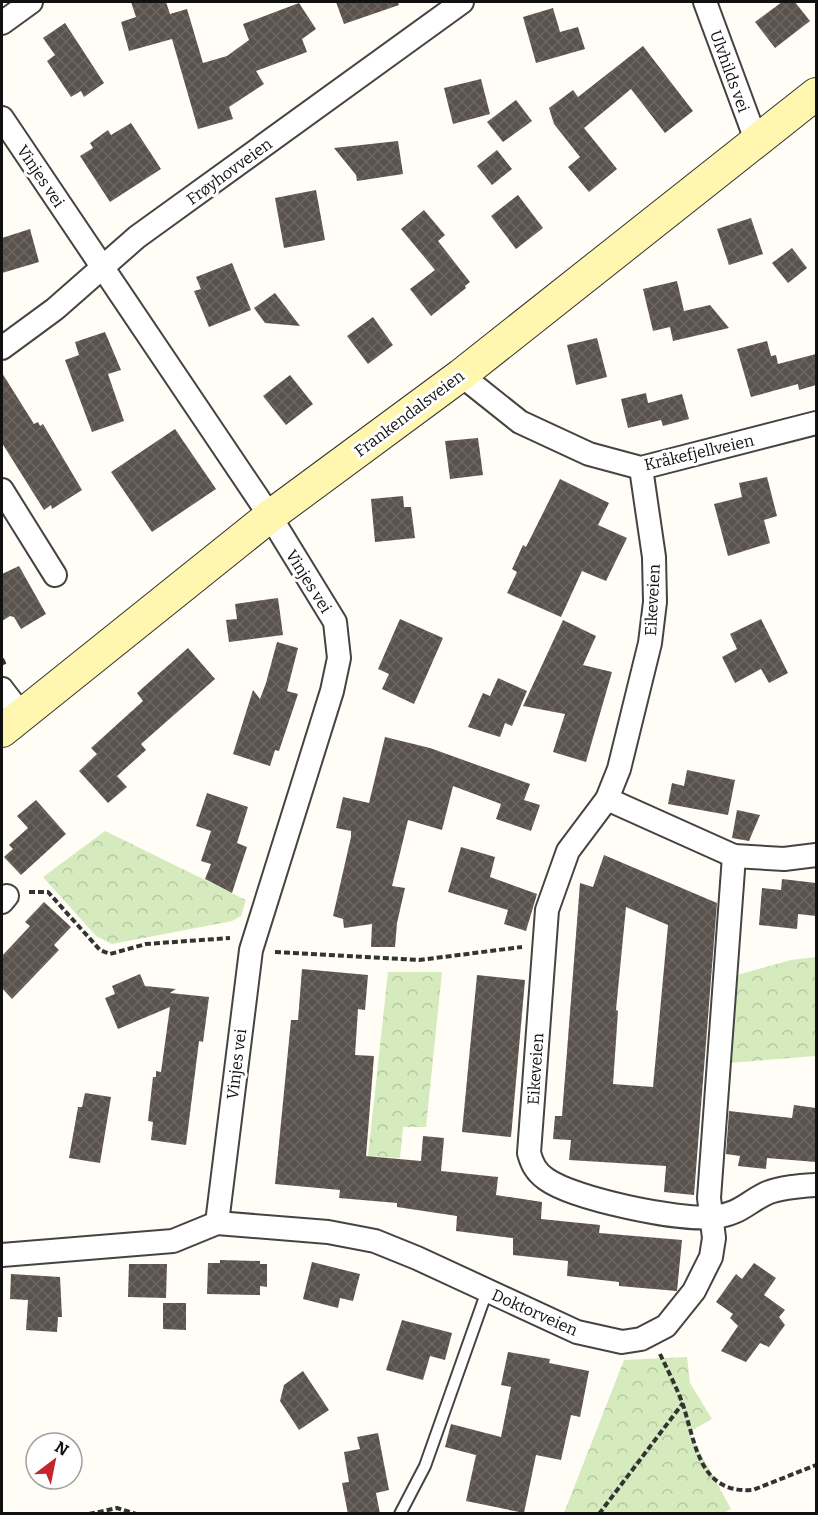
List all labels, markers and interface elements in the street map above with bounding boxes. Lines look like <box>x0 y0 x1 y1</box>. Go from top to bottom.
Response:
street label: Ulvhilds vei <box>706 28 753 115</box>
street label: Frøyhovveien <box>183 134 276 209</box>
street label: Vinjes vei <box>13 142 68 211</box>
street label: Frankendalsveien <box>351 366 468 461</box>
street label: Kråkefjellveien <box>642 431 756 474</box>
street label: Vinjes vei <box>282 546 336 617</box>
street label: Eikeveien <box>641 564 664 636</box>
street label: Vinjes vei <box>223 1028 250 1100</box>
street label: Eikeveien <box>524 1032 547 1106</box>
street label: Doktorveien <box>489 1285 581 1340</box>
north arrow <box>24 1431 84 1491</box>
text: N <box>51 1437 72 1460</box>

